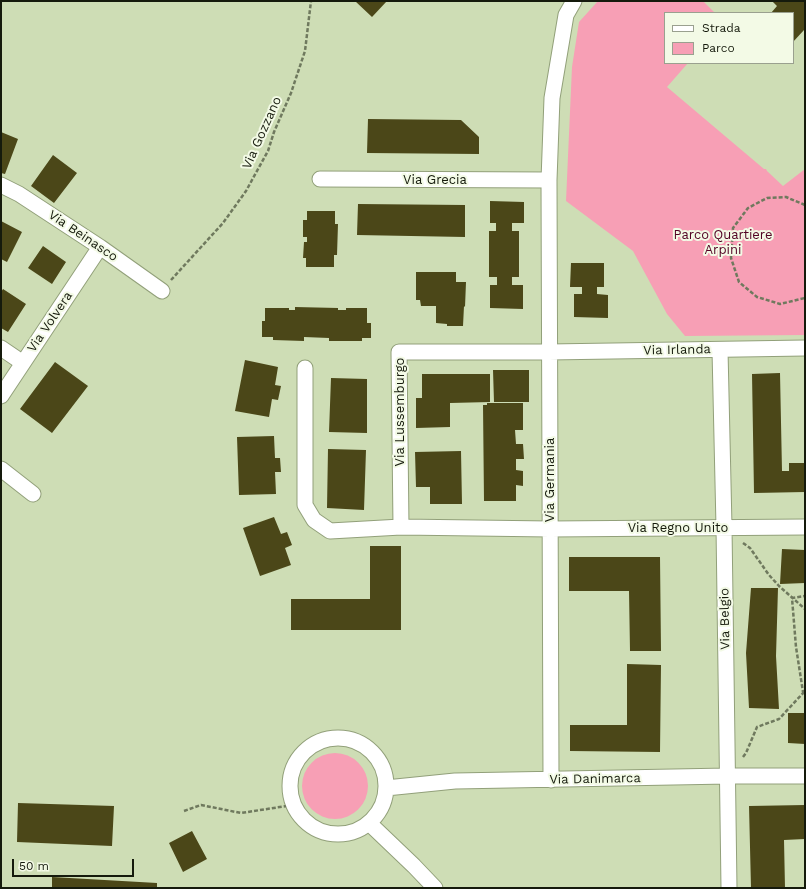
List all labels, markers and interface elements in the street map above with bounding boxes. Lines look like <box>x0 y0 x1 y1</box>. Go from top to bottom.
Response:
legend <box>664 12 794 64</box>
text: Strada <box>702 21 741 35</box>
text: Parco <box>702 41 735 55</box>
street label: Via Gozzano <box>239 94 285 172</box>
street label: Via Grecia <box>403 172 467 188</box>
street label: Via Beinasco <box>45 207 121 265</box>
park label: Parco Quartiere Arpini <box>674 227 772 258</box>
street label: Via Volvera <box>24 289 76 355</box>
street label: Via Irlanda <box>643 342 711 358</box>
street label: Via Lussemburgo <box>392 358 408 466</box>
street label: Via Germania <box>542 438 558 522</box>
street label: Via Regno Unito <box>628 520 728 536</box>
street label: Via Belgio <box>717 588 733 650</box>
street label: Via Danimarca <box>549 770 641 788</box>
scale bar <box>14 851 136 877</box>
text: 50 m <box>19 859 49 873</box>

